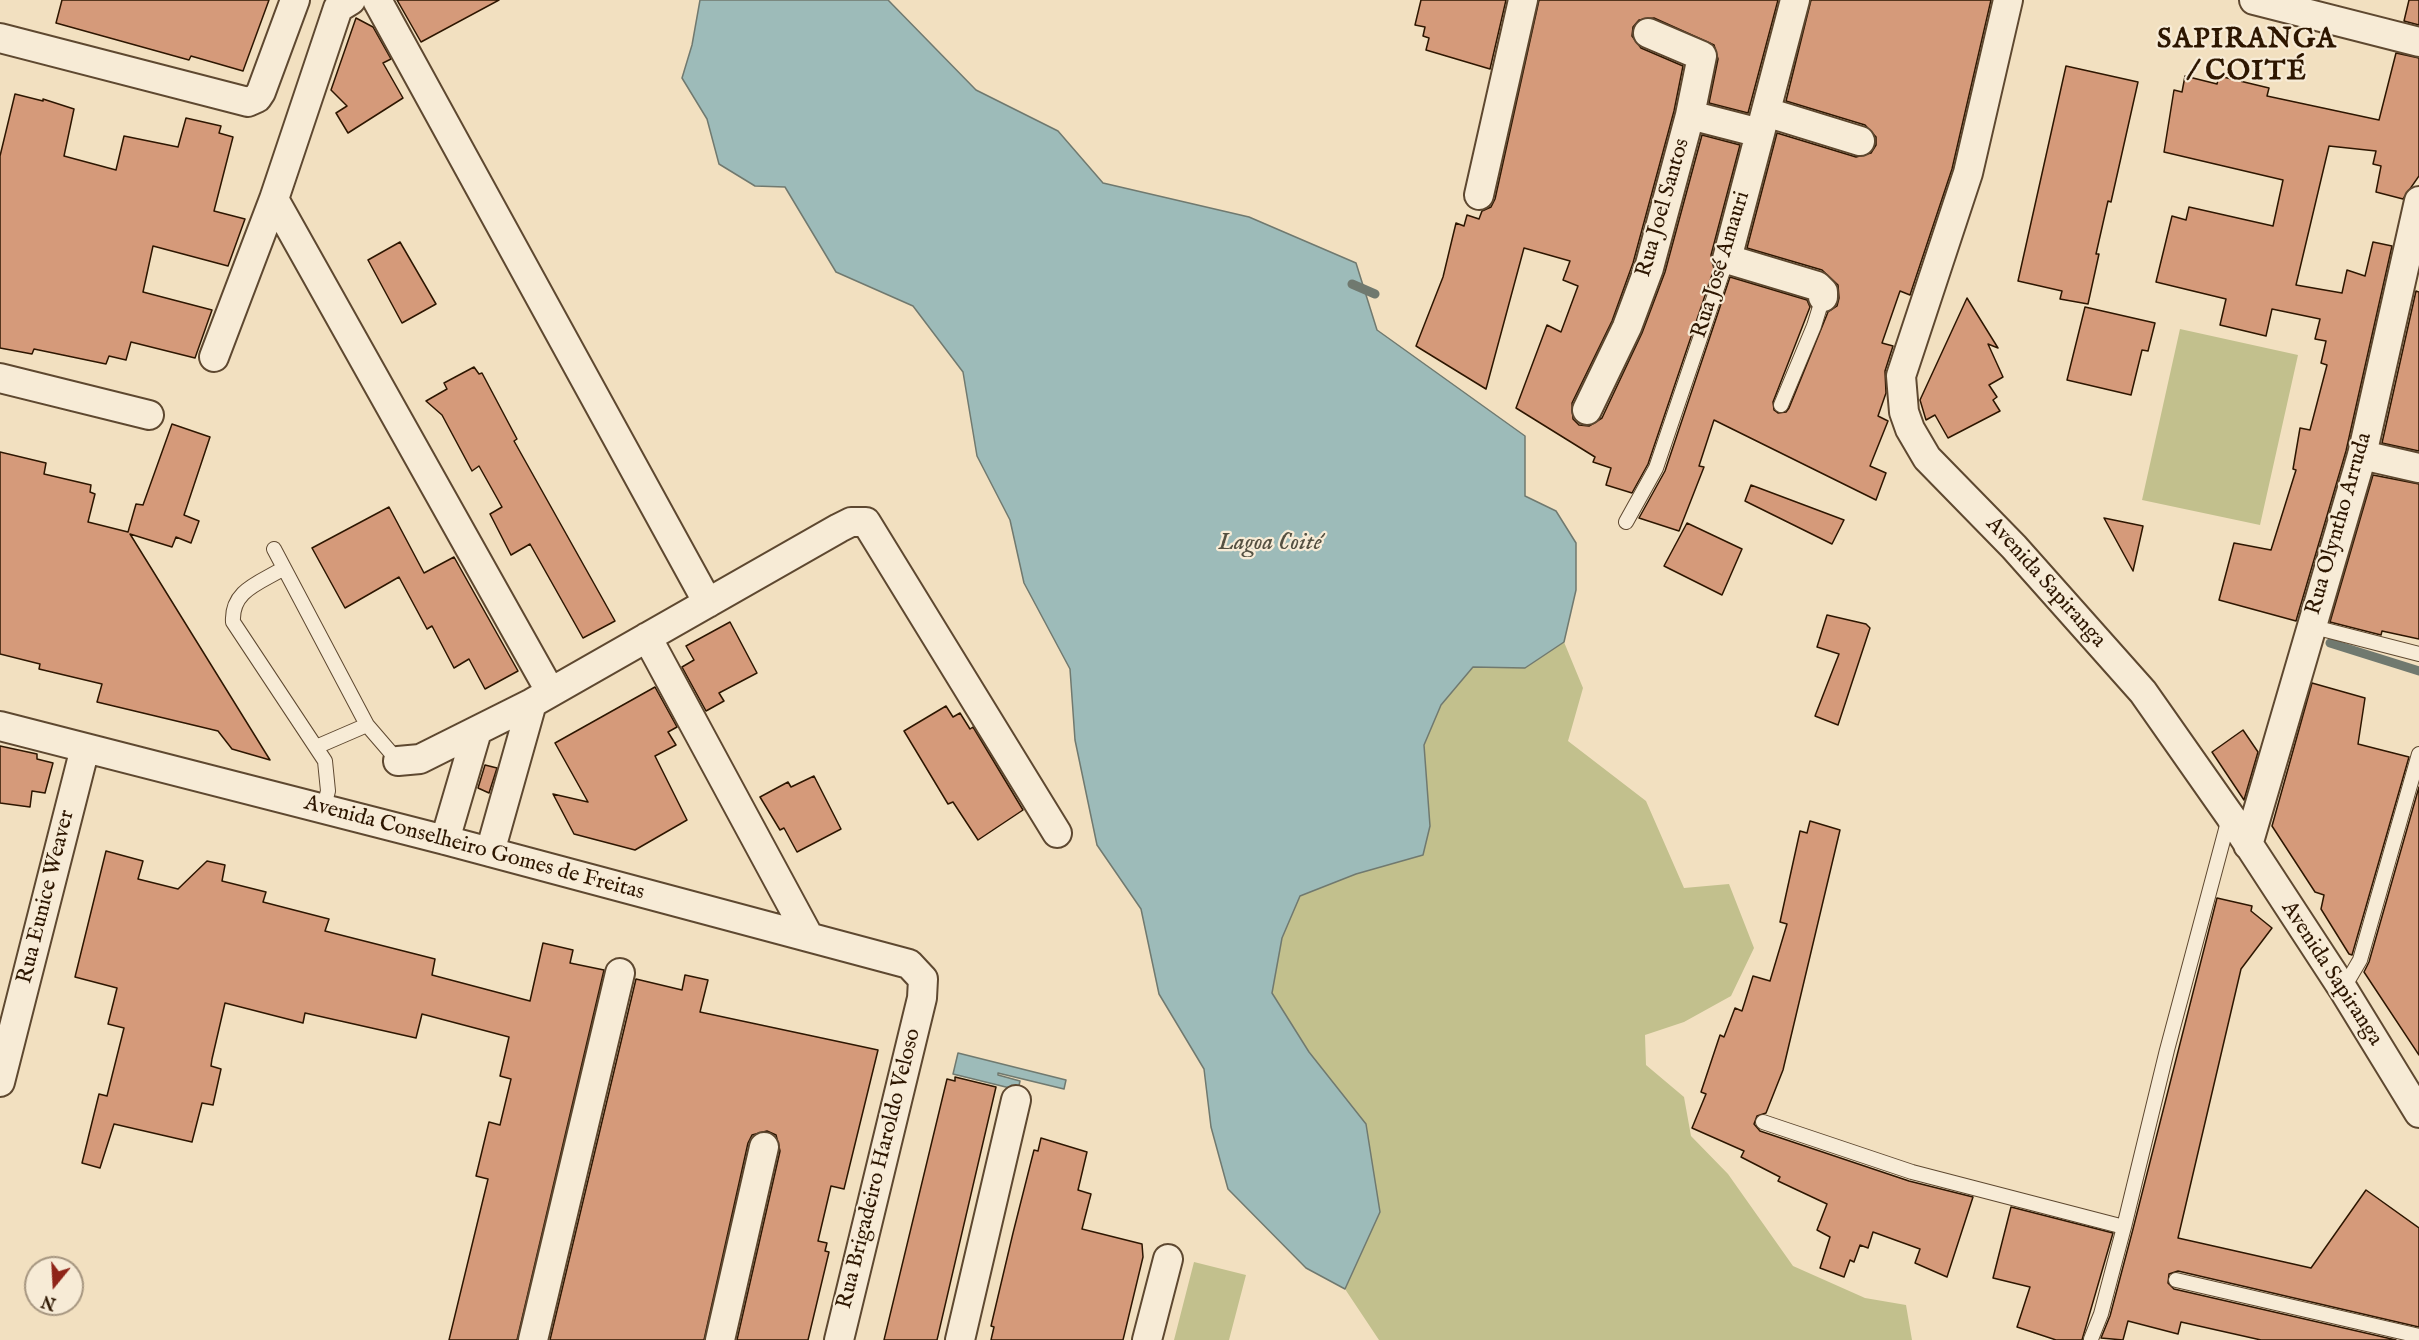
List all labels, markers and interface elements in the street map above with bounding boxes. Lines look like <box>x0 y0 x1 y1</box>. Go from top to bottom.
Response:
district label: SAPIRANGA / COITÉ <box>2157 24 2337 90</box>
street label: Rua Joel Santos <box>1632 136 1696 280</box>
street label: Rua José Amauri <box>1687 188 1757 342</box>
street label: Rua Olyntho Arruda <box>2301 430 2379 618</box>
street label: Avenida Sapiranga <box>1979 512 2111 654</box>
water label: Lagoa Coité <box>1218 530 1322 558</box>
street label: Avenida Conselheiro Gomes de Freitas <box>301 791 647 907</box>
street label: Rua Eunice Weaver <box>13 807 81 987</box>
street label: Avenida Sapiranga <box>2274 897 2388 1051</box>
street label: Rua Brigadeiro Haroldo Veloso <box>832 1026 928 1312</box>
north arrow <box>24 1256 84 1316</box>
text: N <box>39 1290 59 1313</box>

